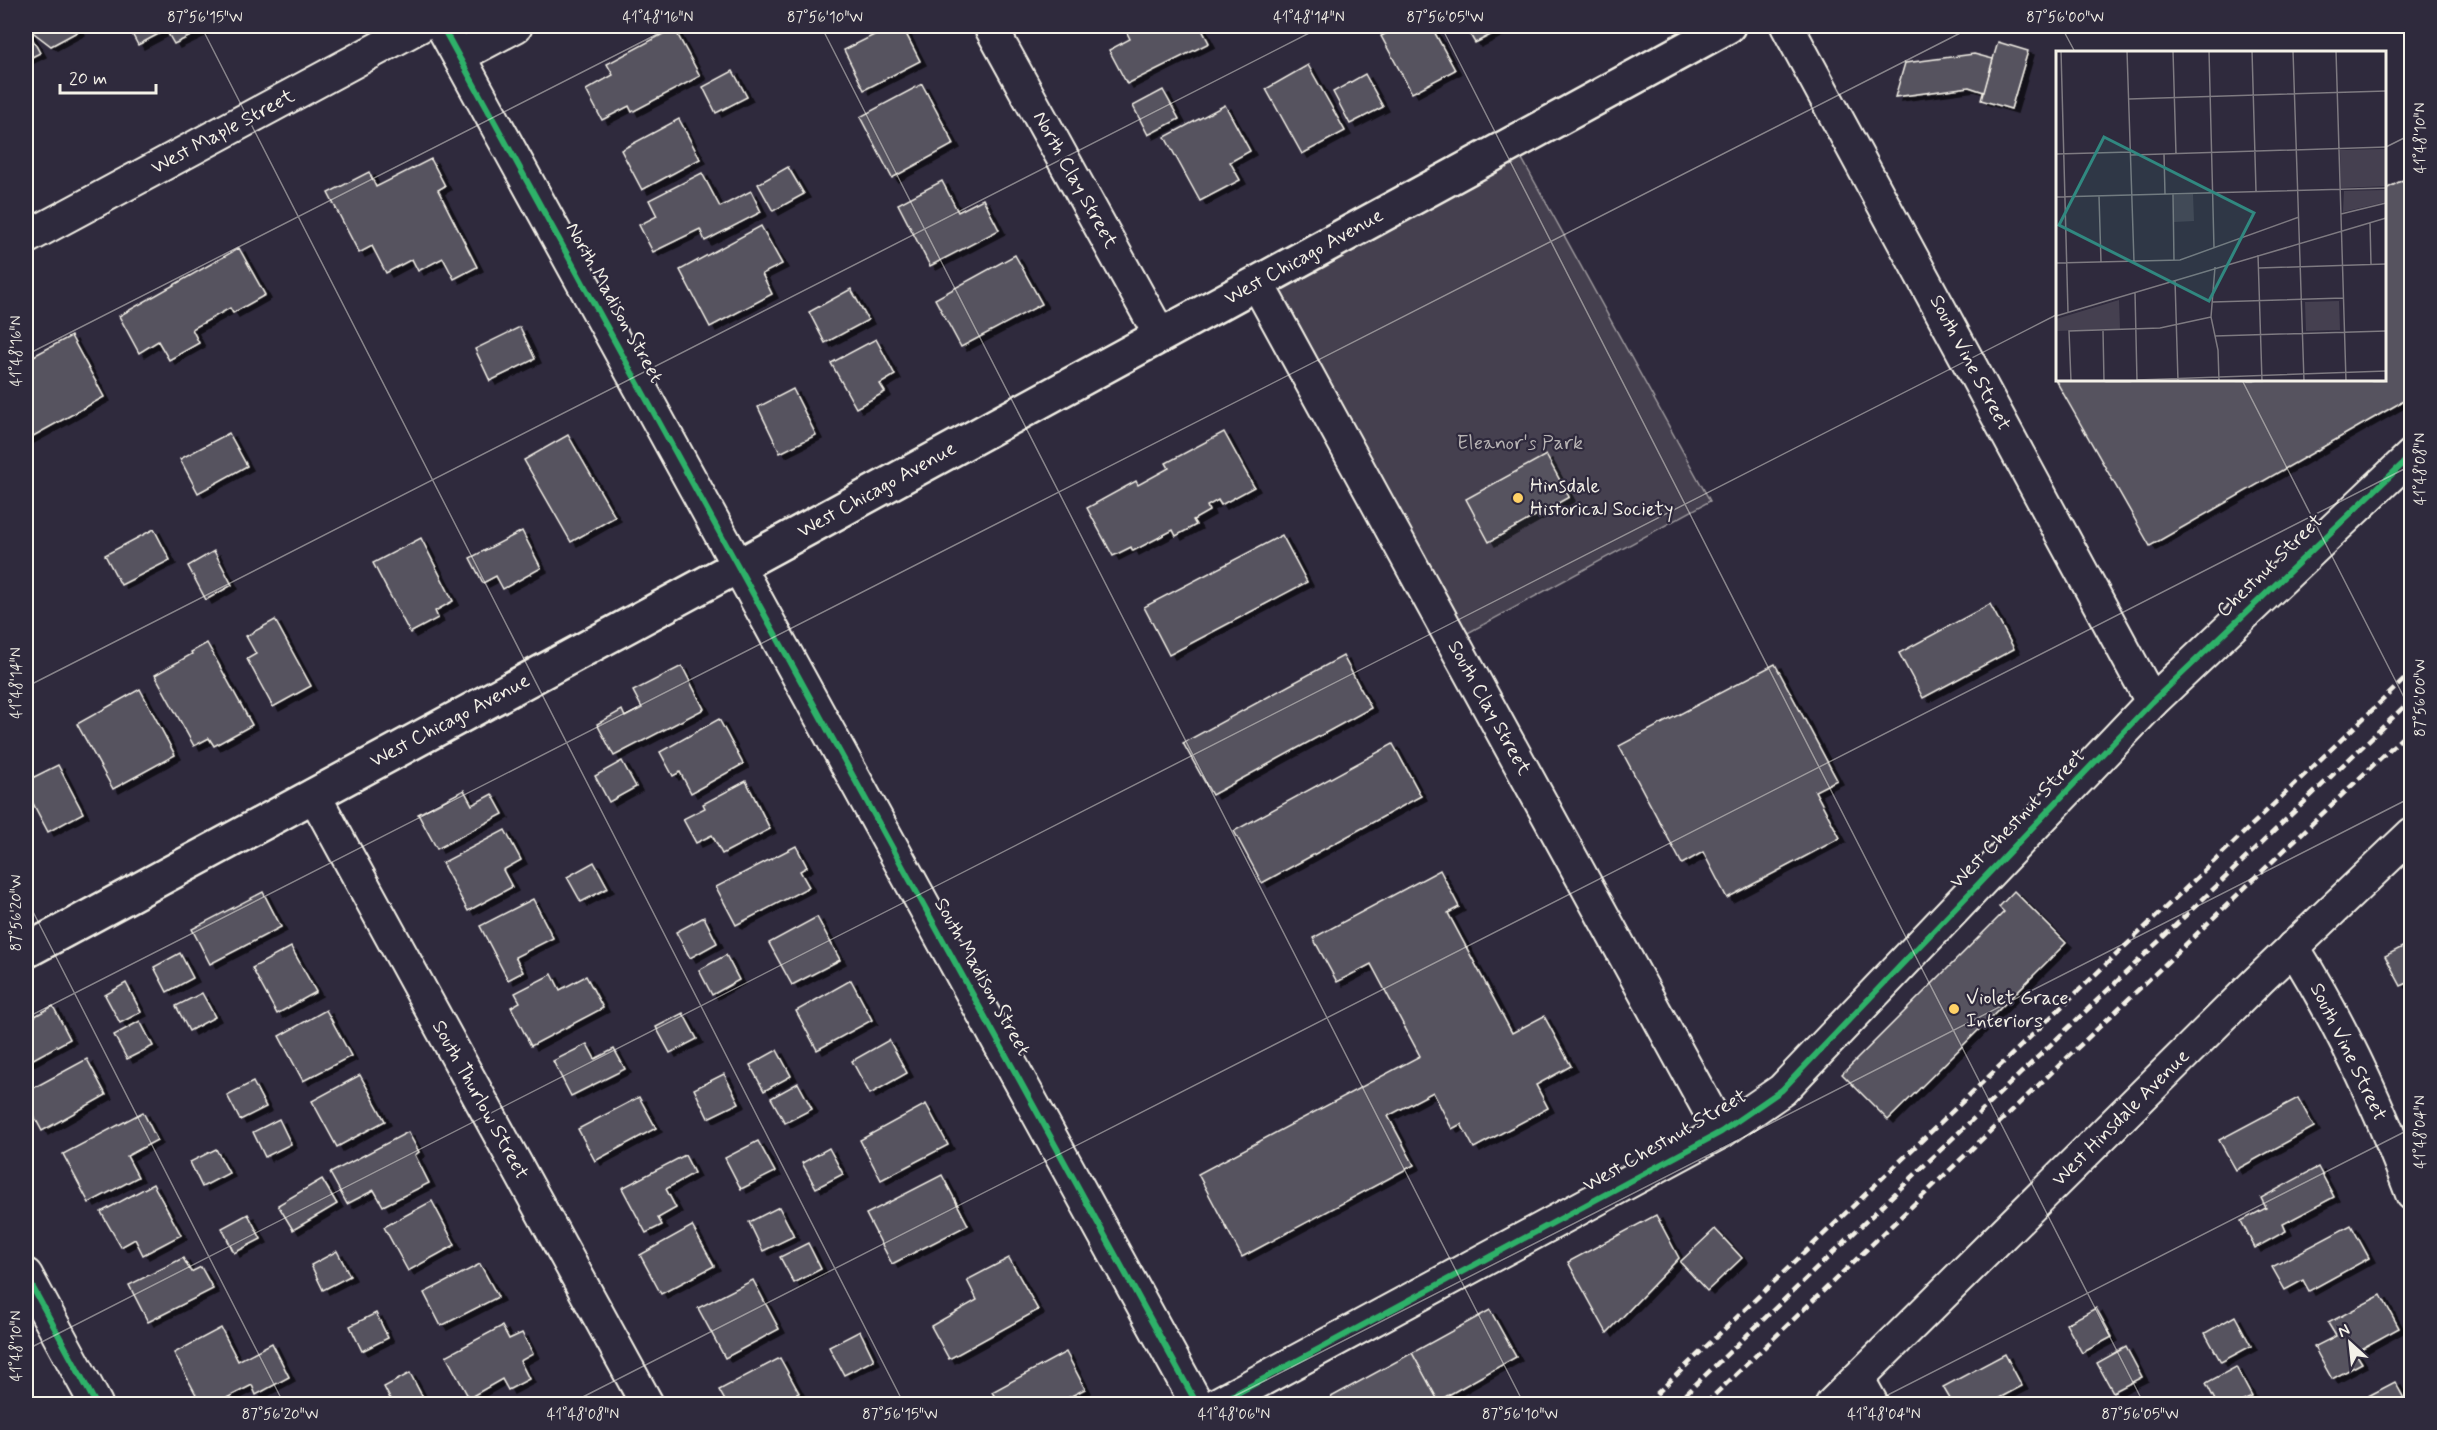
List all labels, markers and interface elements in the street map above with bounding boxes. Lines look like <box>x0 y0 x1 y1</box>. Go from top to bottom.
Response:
text: 87°56'15"W <box>167 8 243 28</box>
text: 41°48'16"N <box>623 8 693 28</box>
text: 87°56'10"W <box>787 8 863 28</box>
text: 41°48'14"N <box>1273 8 1345 28</box>
text: 87°56'05"W <box>1407 8 1484 28</box>
text: 87°56'00"W <box>2026 8 2104 28</box>
inset map <box>2056 51 2386 381</box>
scale bar <box>60 57 156 95</box>
text: 20 m <box>69 67 107 91</box>
street label: West Maple Street <box>146 83 300 181</box>
text: 41°48'10"N <box>2411 102 2431 174</box>
street label: North Clay Street <box>1026 107 1124 254</box>
street label: West Chicago Avenue <box>1220 202 1388 312</box>
street label: North Madison Street <box>559 218 669 388</box>
street label: South Vine Street <box>1923 290 2017 436</box>
text: 41°48'16"N <box>7 316 27 386</box>
park label: Eleanor's Park <box>1457 430 1583 457</box>
text: 41°48'08"N <box>2411 433 2431 505</box>
street label: West Chicago Avenue <box>793 435 961 545</box>
place label: Hinsdale Historical Society <box>1530 473 1673 523</box>
marker: Hinsdale Historical Society <box>1511 491 1525 505</box>
street label: Chestnut Street <box>2211 508 2329 624</box>
street label: South Clay Street <box>1441 636 1537 780</box>
text: 41°48'14"N <box>7 647 27 719</box>
text: 87°56'00"W <box>2411 659 2431 737</box>
street label: West Chicago Avenue <box>365 667 535 775</box>
street label: West Chestnut Street <box>1944 743 2092 895</box>
text: 87°56'20"W <box>7 875 27 951</box>
street label: South Madison Street <box>927 893 1037 1061</box>
street label: South Vine Street <box>2303 979 2393 1125</box>
place label: Violet Grace Interiors <box>1966 985 2069 1035</box>
marker: Violet Grace Interiors <box>1947 1002 1961 1016</box>
street label: South Thurlow Street <box>425 1016 535 1184</box>
street label: West Hinsdale Avenue <box>2046 1043 2196 1193</box>
street label: West Chestnut Street <box>1578 1083 1752 1199</box>
text: 41°48'04"N <box>2411 1095 2431 1169</box>
text: 41°48'10"N <box>7 1310 27 1382</box>
north arrow <box>2320 1313 2380 1373</box>
text: N <box>2334 1319 2353 1343</box>
text: 87°56'20"W <box>242 1405 318 1425</box>
text: 41°48'08"N <box>547 1405 619 1425</box>
text: 87°56'15"W <box>862 1405 938 1425</box>
text: 41°48'06"N <box>1198 1405 1270 1425</box>
text: 87°56'10"W <box>1482 1405 1558 1425</box>
text: 41°48'04"N <box>1847 1405 1921 1425</box>
text: 87°56'05"W <box>2102 1405 2179 1425</box>

